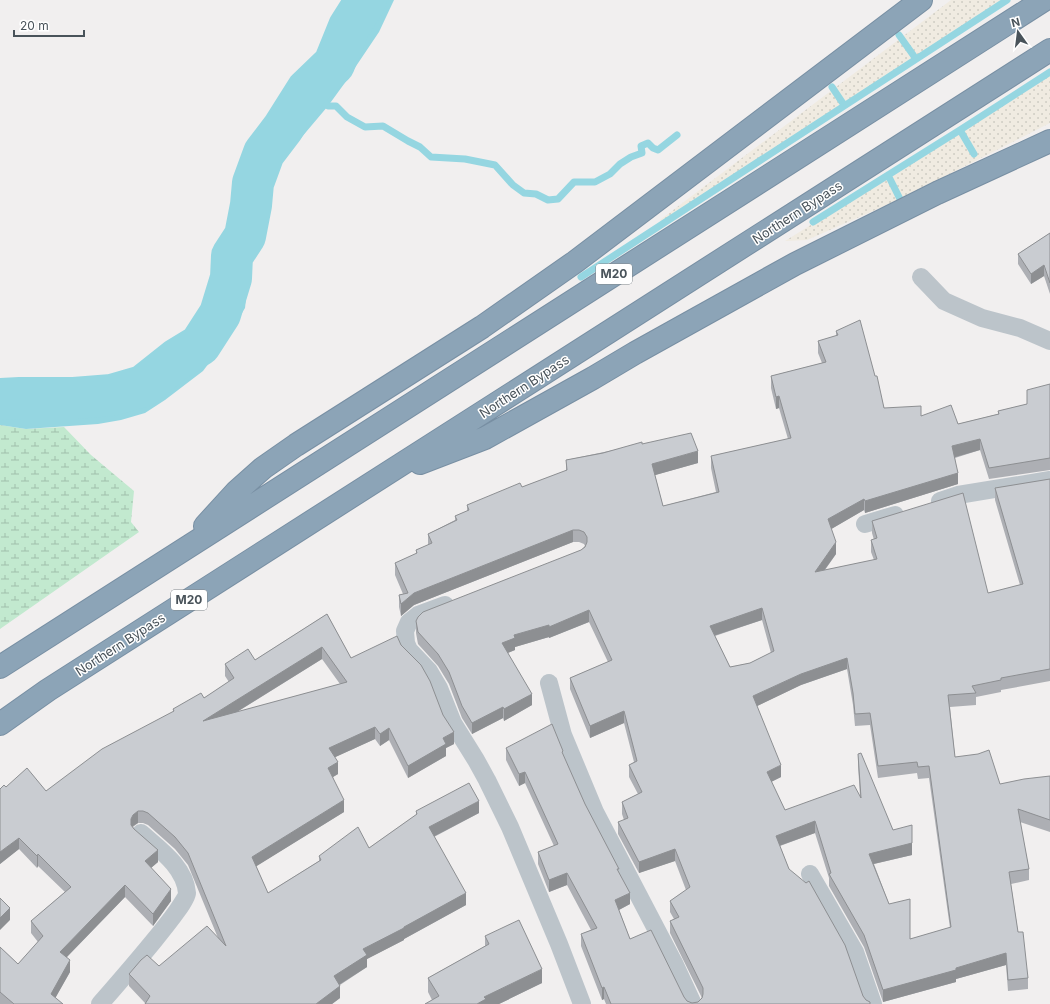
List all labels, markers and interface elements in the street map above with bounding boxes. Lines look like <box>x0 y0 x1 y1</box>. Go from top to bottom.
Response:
scale bar <box>14 12 84 38</box>
north arrow <box>998 12 1038 52</box>
text: N <box>1010 14 1021 30</box>
text: 20 m <box>20 18 49 33</box>
street label: Northern Bypass <box>749 177 845 247</box>
road number: M20 <box>596 264 632 284</box>
street label: Northern Bypass <box>476 351 572 421</box>
road number: M20 <box>171 590 207 610</box>
street label: Northern Bypass <box>72 609 168 679</box>

